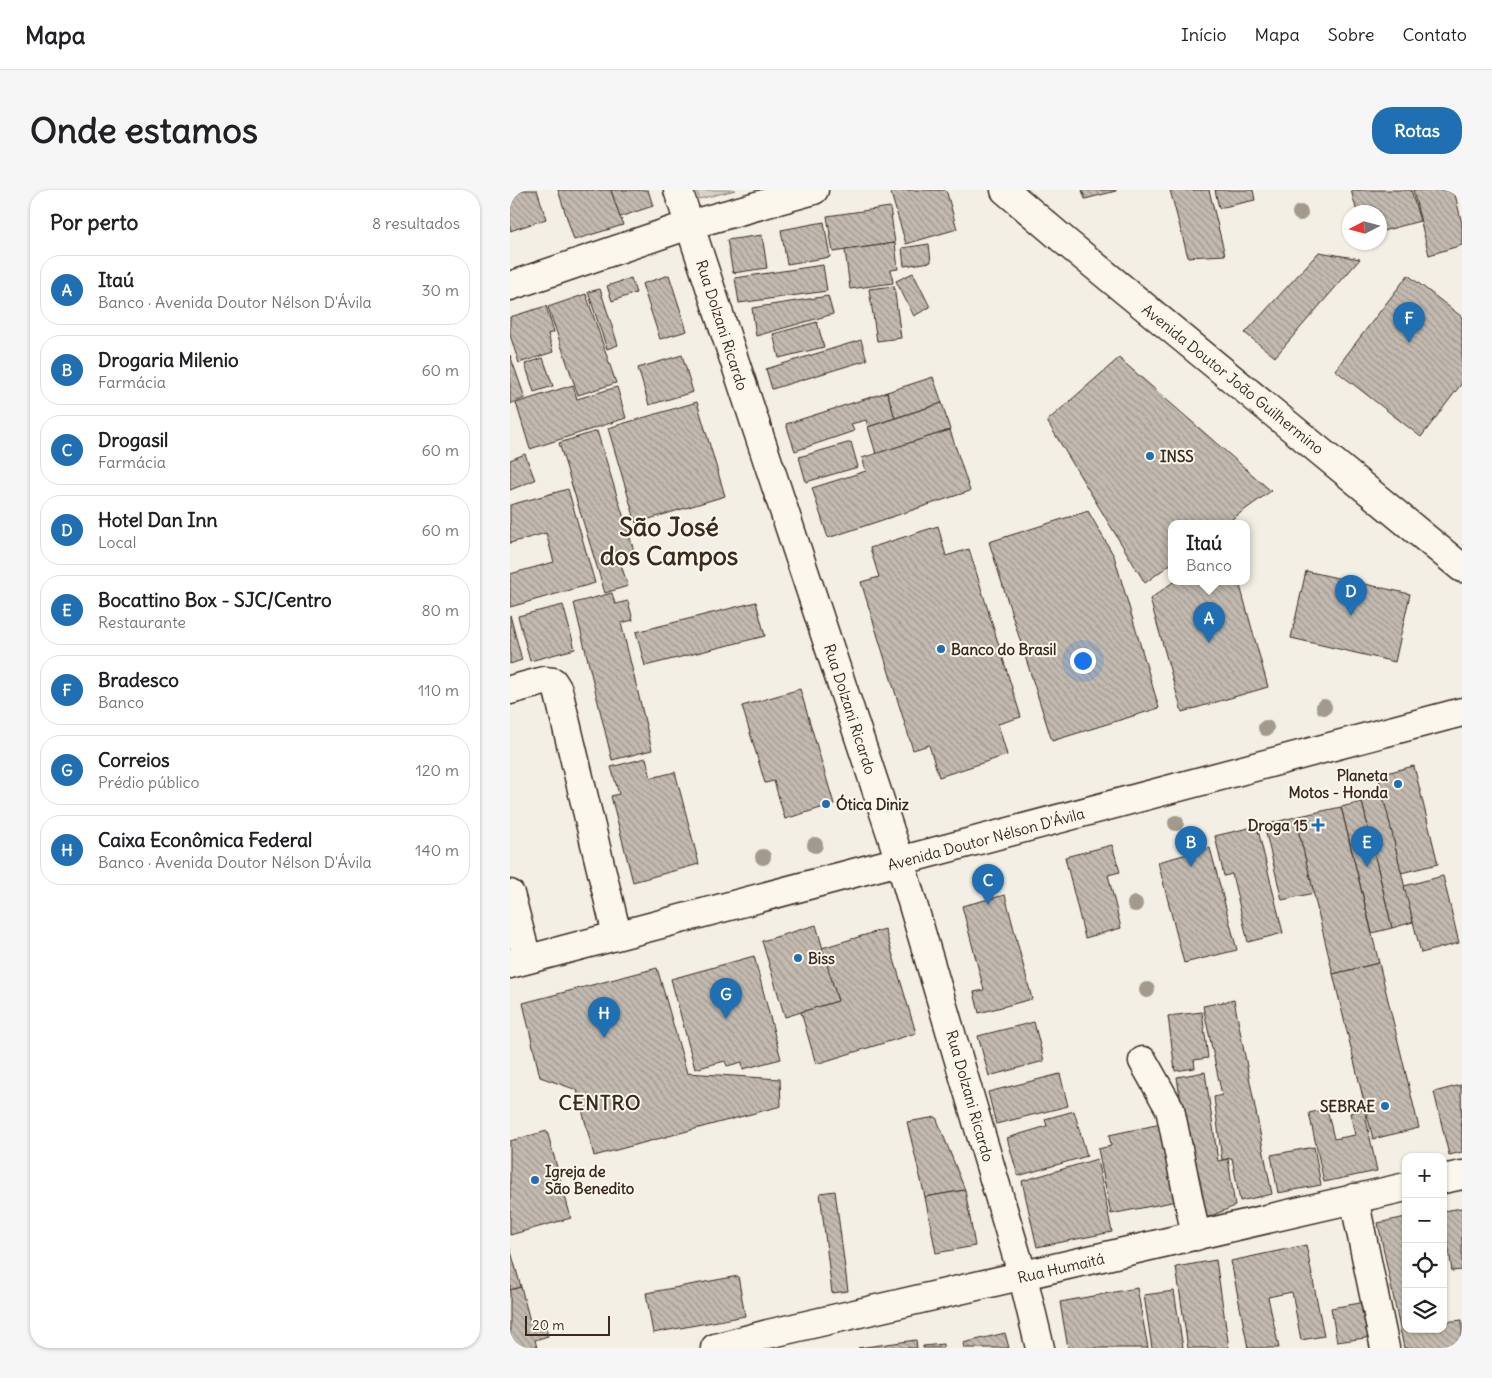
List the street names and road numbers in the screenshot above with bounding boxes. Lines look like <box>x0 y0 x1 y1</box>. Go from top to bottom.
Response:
street label: Rua Dolzani Ricardo <box>692 257 752 393</box>
street label: Avenida Doutor João Guilhermino <box>1138 300 1328 458</box>
street label: Rua Dolzani Ricardo <box>820 641 880 777</box>
street label: Avenida Doutor Nélson D'Ávila <box>885 803 1087 874</box>
street label: Rua Dolzani Ricardo <box>942 1028 998 1164</box>
street label: Rua Humaitá <box>1016 1249 1107 1287</box>

